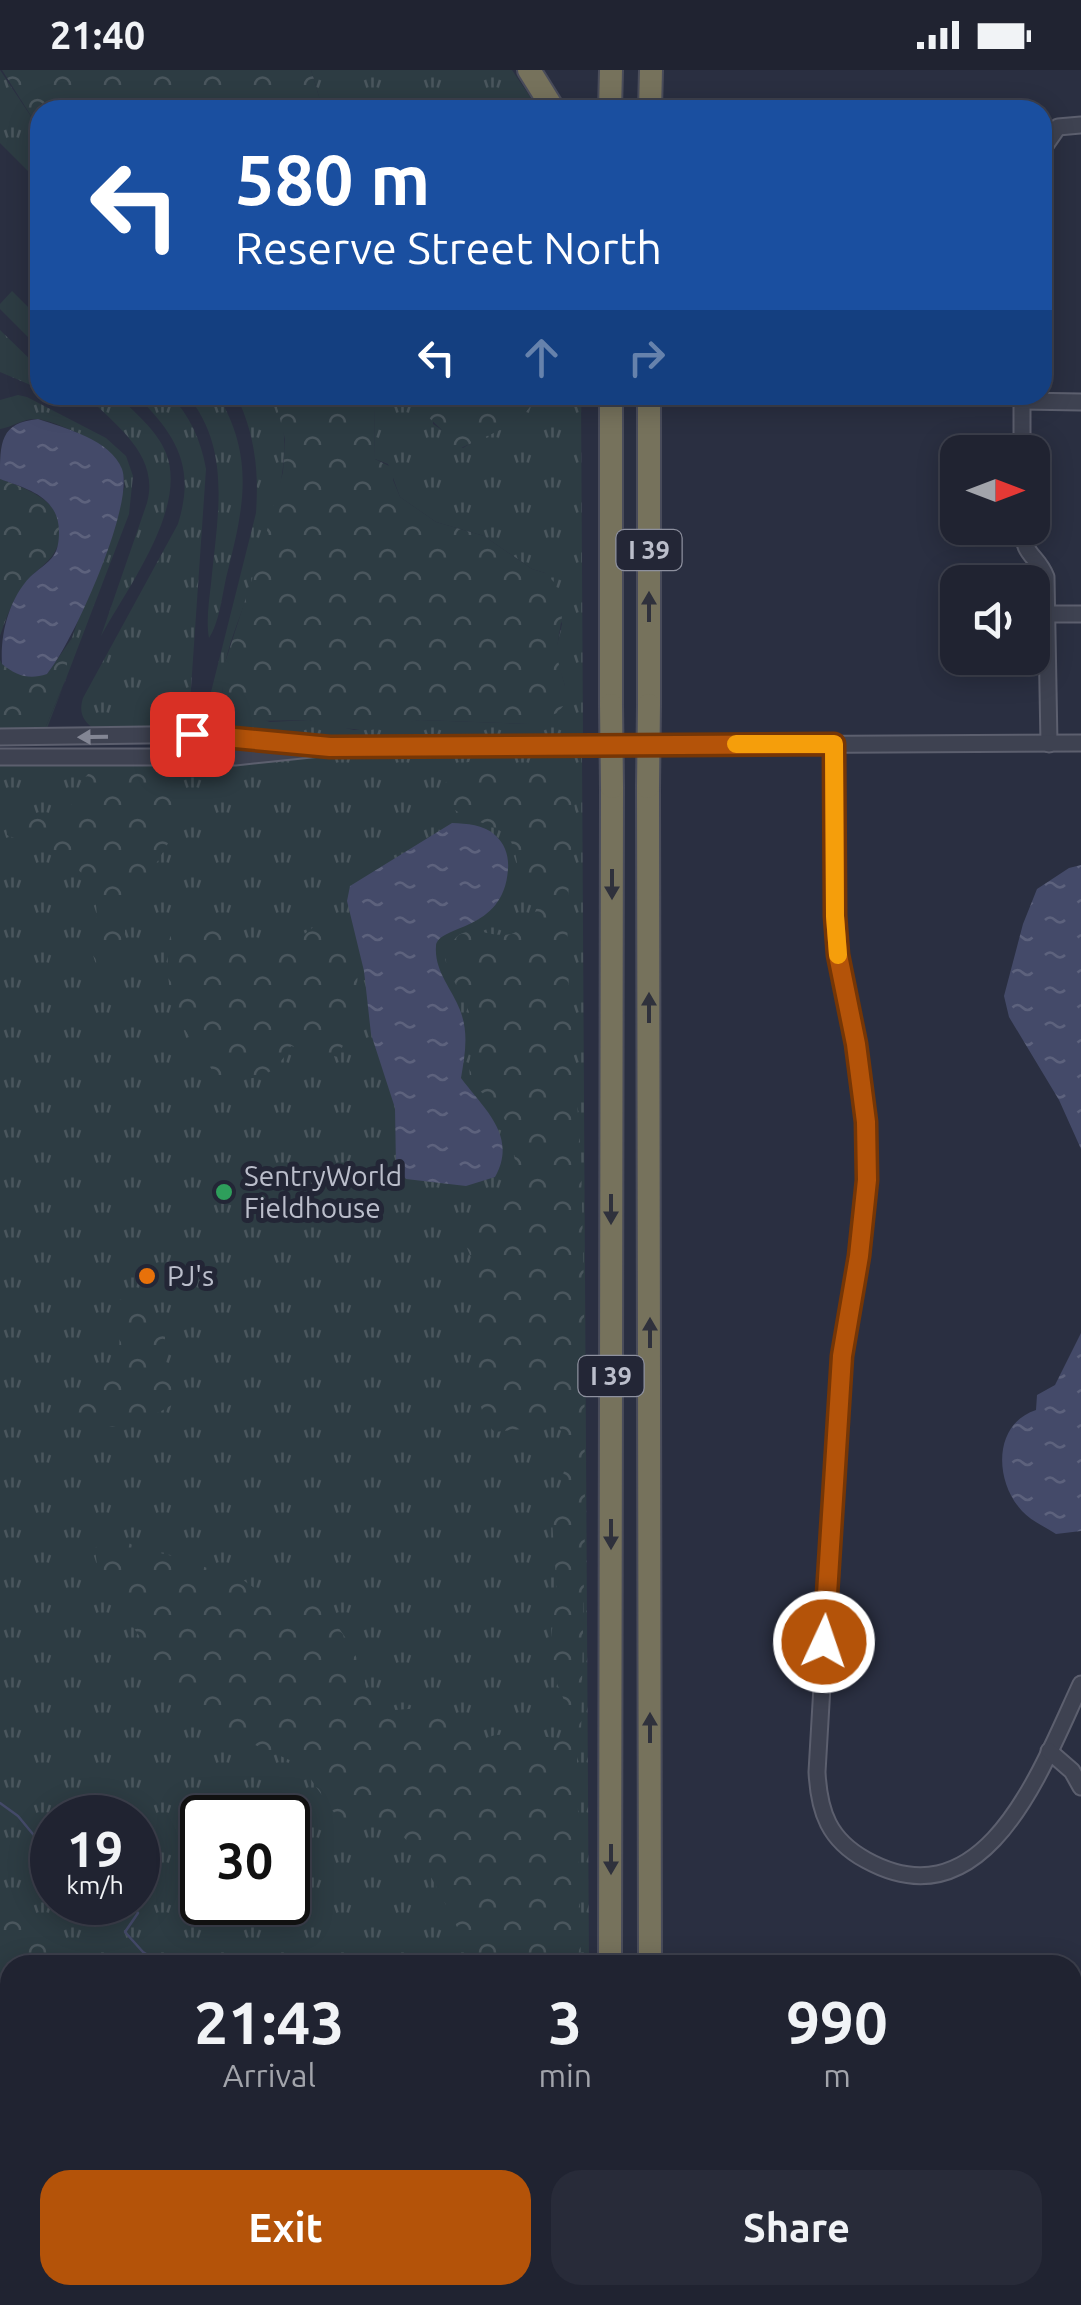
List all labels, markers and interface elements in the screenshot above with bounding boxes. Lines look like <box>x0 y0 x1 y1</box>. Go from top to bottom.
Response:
text: 21:40 <box>50 14 145 56</box>
icon: left <box>70 140 200 270</box>
text: 580 m <box>235 140 430 218</box>
text: Reserve Street North <box>235 222 662 273</box>
icon: left <box>409 330 464 385</box>
icon: ahead <box>514 330 569 385</box>
icon: right <box>619 330 674 385</box>
north arrow <box>940 435 1050 545</box>
map controls <box>940 435 1050 675</box>
road number: I 39 <box>616 530 682 570</box>
button: sound <box>940 565 1050 675</box>
one-way arrow <box>641 591 657 623</box>
pin <box>150 692 235 777</box>
icon: arrive <box>165 707 220 762</box>
one-way arrow <box>76 729 108 745</box>
one-way arrow <box>604 869 620 901</box>
one-way arrow <box>641 991 657 1023</box>
place label: SentryWorld Fieldhouse <box>244 1160 402 1223</box>
marker: SentryWorld Fieldhouse <box>213 1181 235 1203</box>
one-way arrow <box>603 1194 619 1226</box>
place label: PJ's <box>167 1260 214 1291</box>
marker: PJ's <box>136 1265 158 1287</box>
one-way arrow <box>641 1316 657 1348</box>
road number: I 39 <box>578 1356 644 1396</box>
one-way arrow <box>603 1519 619 1551</box>
position arrow <box>772 1590 876 1694</box>
one-way arrow <box>642 1711 658 1743</box>
speed limit sign: 30 <box>180 1795 310 1925</box>
text: 19 <box>67 1820 123 1876</box>
one-way arrow <box>603 1844 619 1876</box>
text: km/h <box>66 1871 124 1899</box>
text: 21:43 <box>194 1988 344 2055</box>
text: 3 <box>548 1988 582 2055</box>
text: 990 <box>786 1988 888 2055</box>
text: Arrival <box>223 2057 316 2093</box>
text: min <box>538 2057 592 2093</box>
text: m <box>823 2057 851 2093</box>
button: Exit <box>40 2170 531 2285</box>
button: Share <box>551 2170 1042 2285</box>

